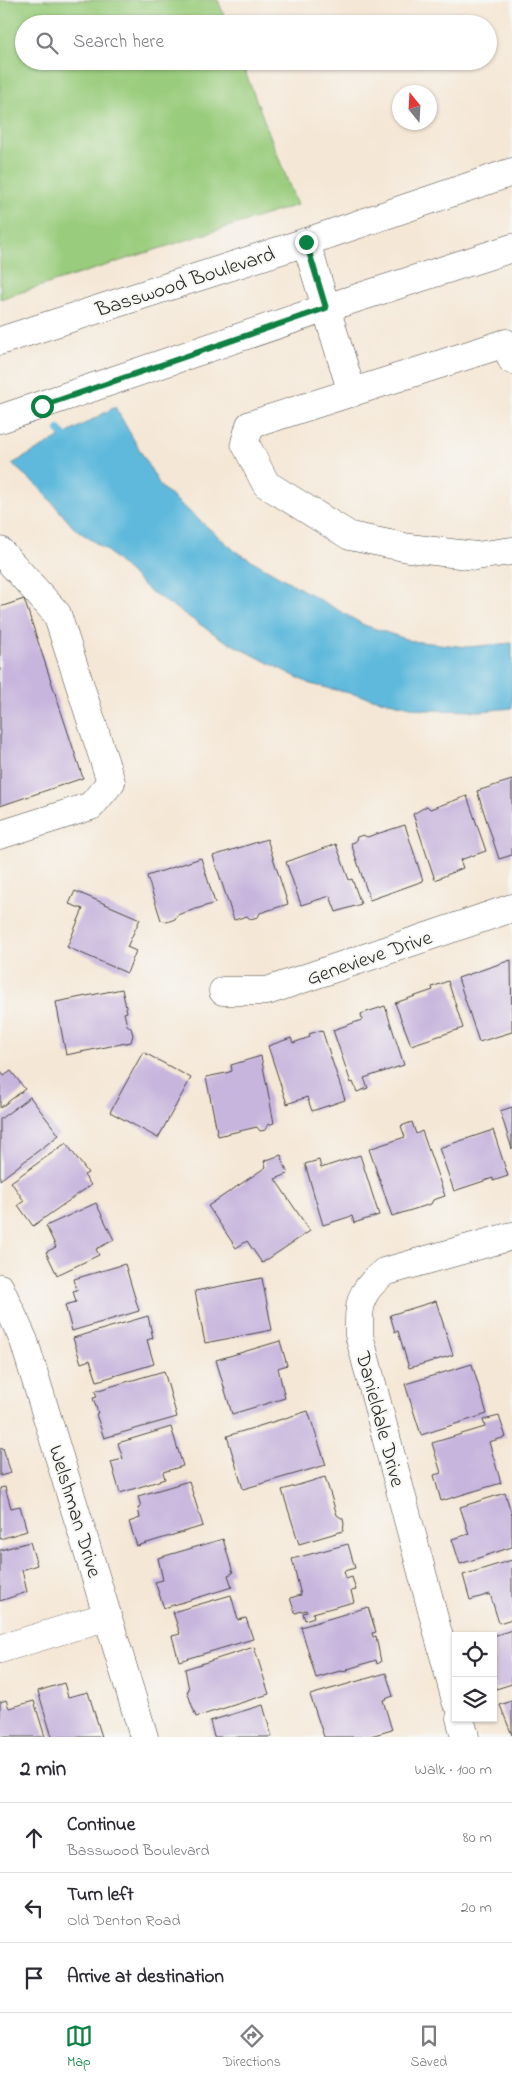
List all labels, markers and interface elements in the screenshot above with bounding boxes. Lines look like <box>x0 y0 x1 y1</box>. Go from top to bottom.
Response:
search box <box>15 15 497 70</box>
icon: search <box>33 29 61 57</box>
text: Search here <box>73 29 164 56</box>
north arrow <box>392 85 437 130</box>
route end <box>295 231 318 254</box>
street label: Basswood Boulevard <box>91 240 279 326</box>
route start <box>31 395 54 418</box>
street label: Genevieve Drive <box>303 923 437 994</box>
street label: Danieldale Drive <box>346 1348 412 1491</box>
street label: Welshman Drive <box>40 1442 109 1582</box>
map controls <box>452 1632 497 1722</box>
button: locate <box>452 1632 497 1677</box>
button: layers <box>452 1677 497 1722</box>
text: 2 min <box>20 1755 66 1785</box>
text: Walk · 100 m <box>415 1758 492 1782</box>
text: Continue <box>67 1812 135 1839</box>
icon: ahead <box>20 1824 48 1852</box>
text: 80 m <box>463 1826 492 1850</box>
text: Basswood Boulevard <box>67 1839 209 1863</box>
text: Turn left <box>67 1882 134 1909</box>
icon: left <box>20 1894 48 1922</box>
text: 20 m <box>461 1896 492 1920</box>
text: Old Denton Road <box>67 1909 180 1933</box>
icon: arrive <box>20 1964 48 1992</box>
text: Arrive at destination <box>67 1964 224 1991</box>
tab: Map <box>65 2022 93 2073</box>
tab: Directions <box>223 2022 281 2073</box>
tab: Saved <box>411 2022 447 2073</box>

